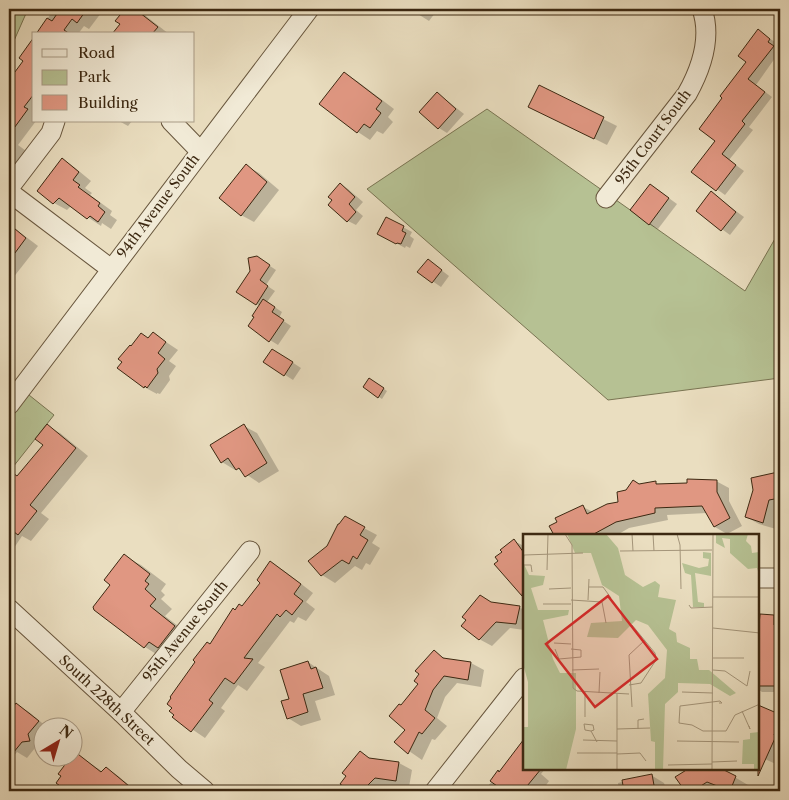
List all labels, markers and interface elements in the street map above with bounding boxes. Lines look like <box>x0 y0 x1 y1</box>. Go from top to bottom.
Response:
legend <box>32 32 195 122</box>
text: Road <box>78 43 115 62</box>
text: Park <box>78 67 112 86</box>
street label: 95th Court South <box>611 85 695 188</box>
text: Building <box>78 93 138 112</box>
street label: 94th Avenue South <box>113 150 203 262</box>
inset map <box>523 534 759 770</box>
street label: 95th Avenue South <box>139 576 232 685</box>
street label: South 228th Street <box>55 651 159 749</box>
north arrow <box>32 718 82 768</box>
text: N <box>56 721 76 743</box>

